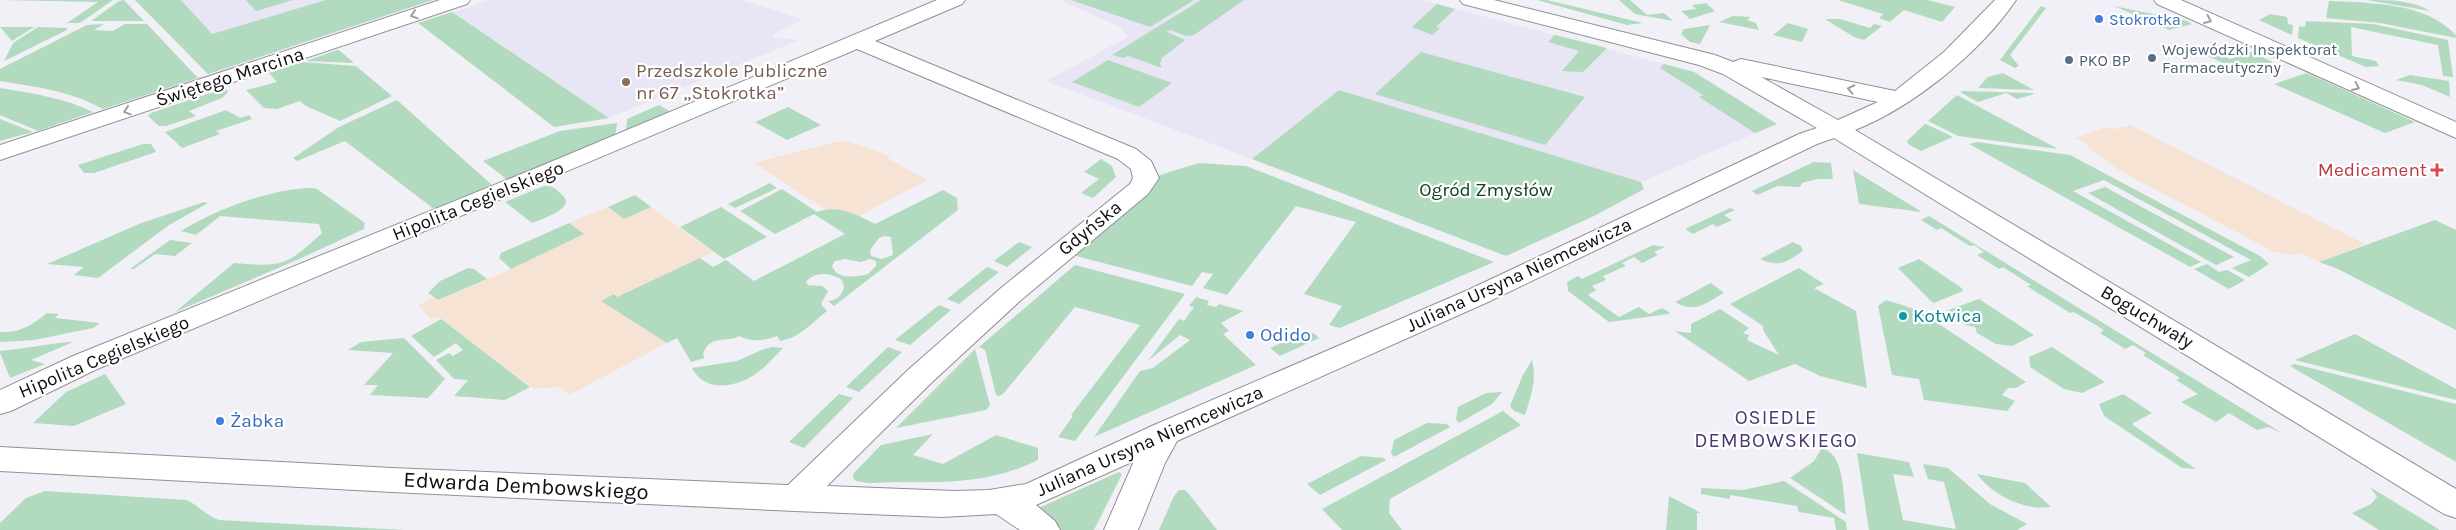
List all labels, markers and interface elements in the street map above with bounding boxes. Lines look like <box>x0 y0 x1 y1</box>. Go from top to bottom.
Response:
one-way arrow <box>410 10 418 20</box>
place label: Stokrotka <box>2109 10 2181 29</box>
marker: Stokrotka <box>2093 13 2105 25</box>
one-way arrow <box>2203 14 2212 25</box>
place label: Wojewódzki Inspektorat Farmaceutyczny <box>2162 40 2337 77</box>
street label: Świętego Marcina <box>153 42 307 111</box>
place label: PKO BP <box>2079 51 2131 70</box>
marker: Wojewódzki Inspektorat Farmaceutyczny <box>2146 52 2158 64</box>
marker: PKO BP <box>2063 54 2075 66</box>
place label: Przedszkole Publiczne nr 67 „Stokrotka” <box>636 60 827 104</box>
marker: Przedszkole Publiczne nr 67 „Stokrotka” <box>620 76 632 88</box>
one-way arrow <box>2351 81 2360 91</box>
one-way arrow <box>1846 84 1855 95</box>
one-way arrow <box>123 105 131 115</box>
street label: Hipolita Cegielskiego <box>389 157 567 245</box>
place label: Medicament <box>2318 159 2427 181</box>
marker: Medicament <box>2431 164 2443 176</box>
park label: Ogród Zmysłów <box>1419 179 1553 201</box>
street label: Gdyńska <box>1054 196 1126 260</box>
street label: Juliana Ursyna Niemcewicza <box>1403 213 1635 337</box>
street label: Boguchwały <box>2097 281 2197 353</box>
place label: Kotwica <box>1913 305 1982 327</box>
marker: Kotwica <box>1897 310 1909 322</box>
street label: Hipolita Cegielskiego <box>15 311 193 403</box>
place label: Odido <box>1260 324 1311 346</box>
marker: Odido <box>1244 329 1256 341</box>
street label: Juliana Ursyna Niemcewicza <box>1033 381 1267 501</box>
district label: OSIEDLE DEMBOWSKIEGO <box>1694 406 1858 452</box>
place label: Żabka <box>230 410 284 432</box>
marker: Żabka <box>214 415 226 427</box>
street label: Edwarda Dembowskiego <box>403 467 649 505</box>

